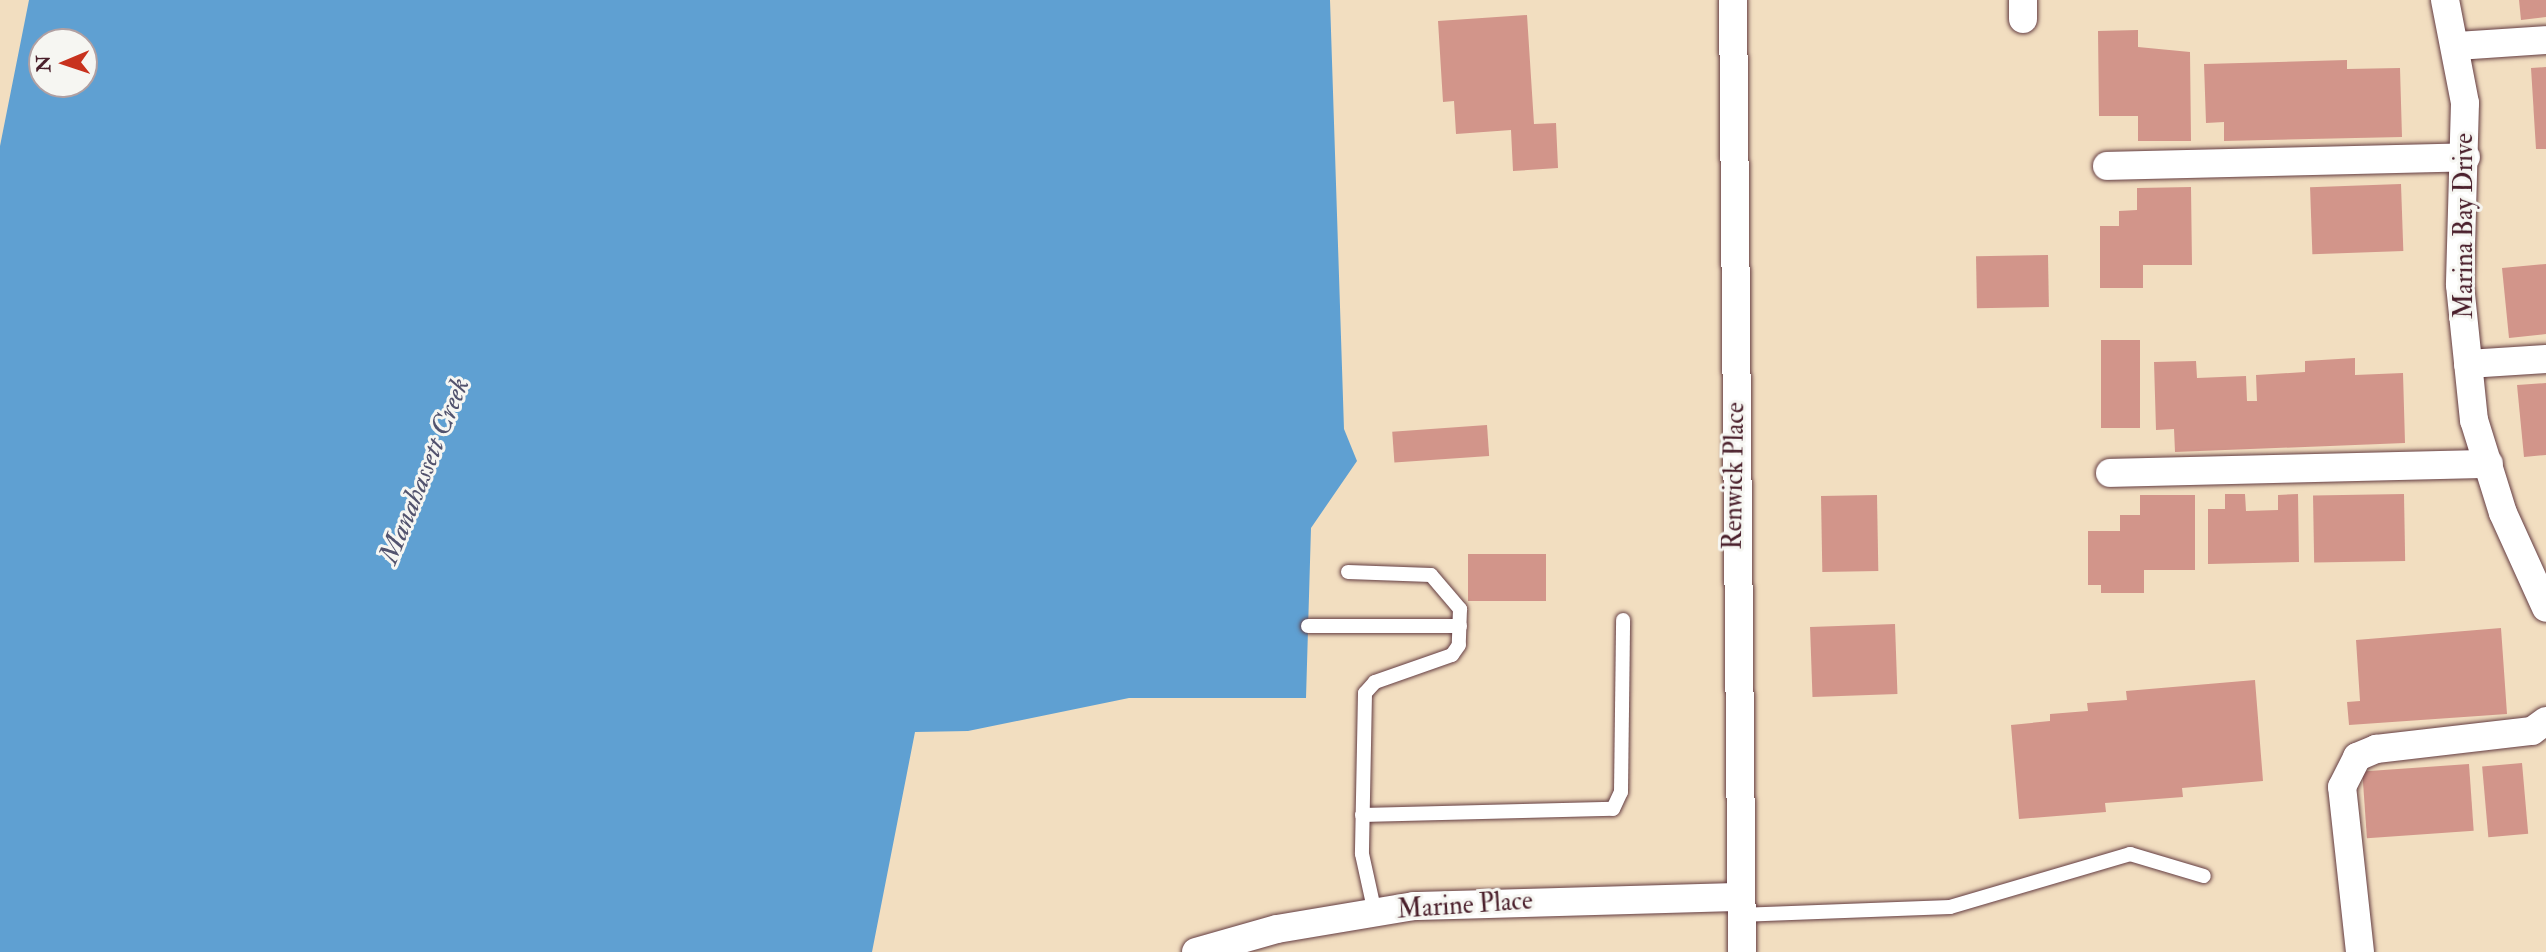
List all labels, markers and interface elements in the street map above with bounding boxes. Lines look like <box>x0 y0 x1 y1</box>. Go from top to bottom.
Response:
north arrow <box>28 28 98 98</box>
text: N <box>32 55 56 73</box>
street label: Marina Bay Drive <box>2449 133 2481 319</box>
water label: Manahassett Creek <box>372 373 478 569</box>
street label: Renwick Place <box>1718 402 1752 550</box>
street label: Marine Place <box>1396 886 1534 926</box>

